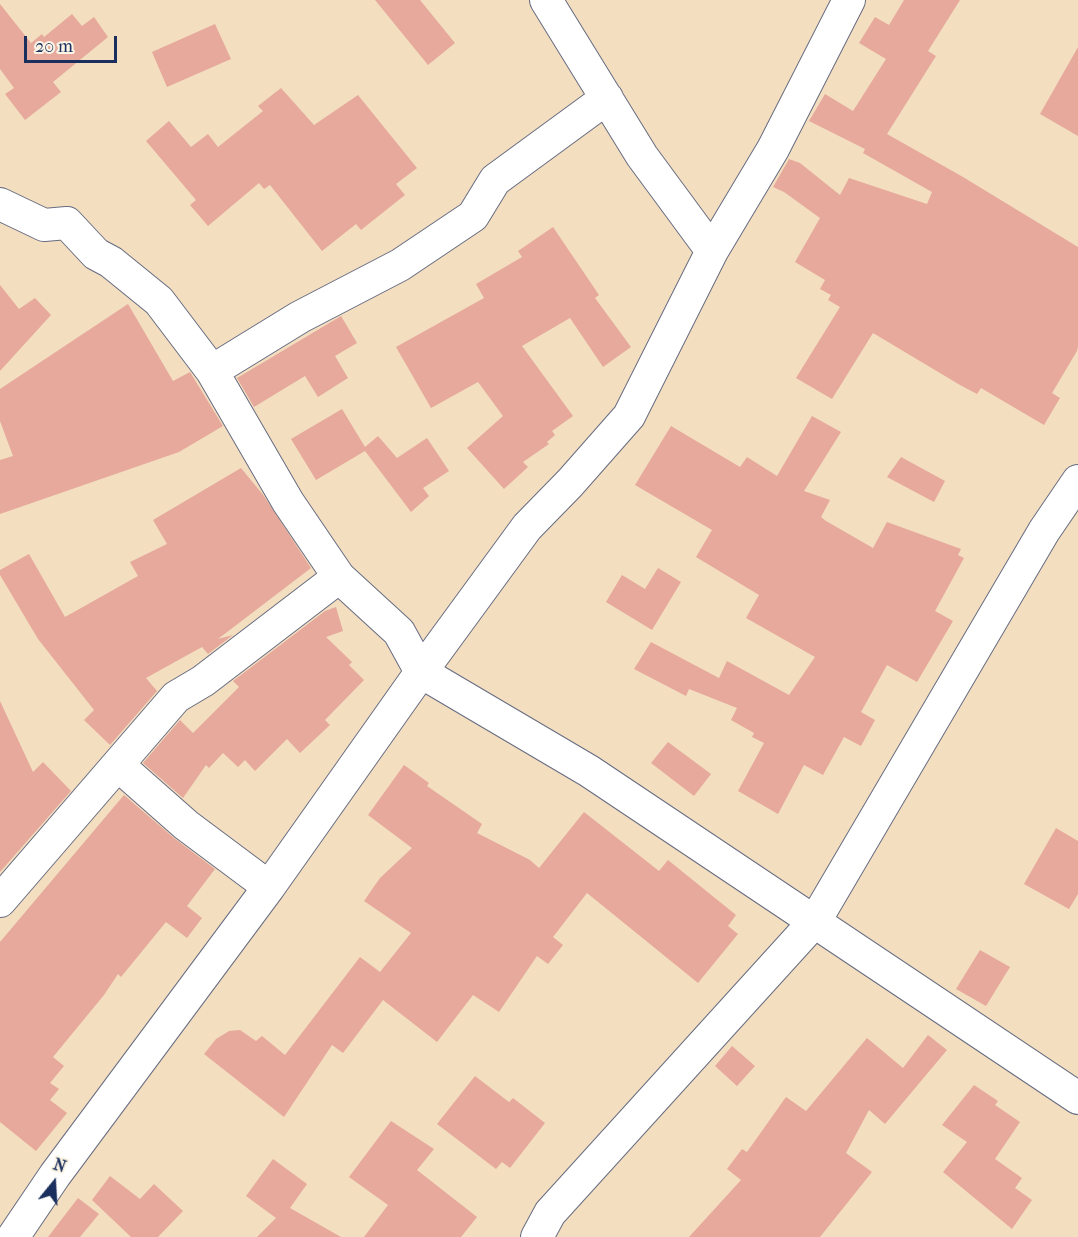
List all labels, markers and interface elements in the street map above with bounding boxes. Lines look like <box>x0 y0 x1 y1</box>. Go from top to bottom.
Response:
scale bar <box>27 24 120 62</box>
text: 20 m <box>35 36 73 57</box>
north arrow <box>24 1153 84 1213</box>
text: N <box>51 1154 68 1176</box>

